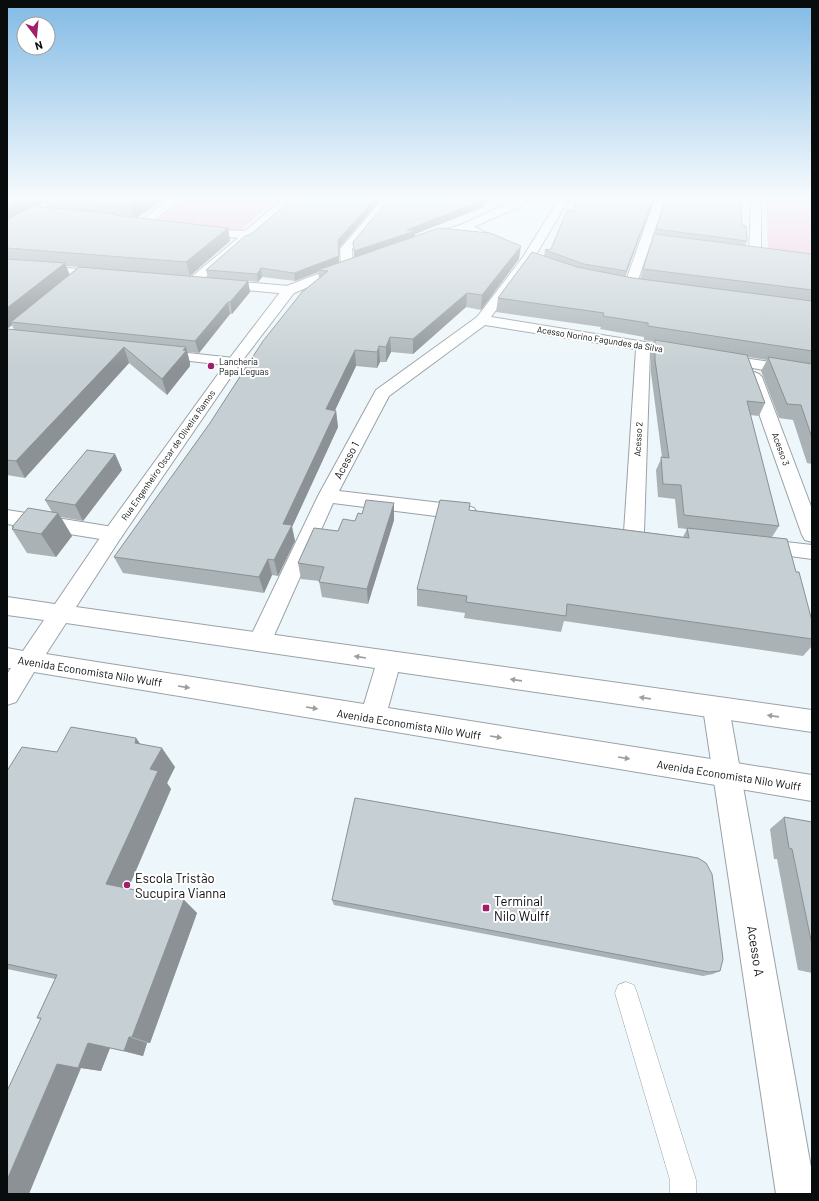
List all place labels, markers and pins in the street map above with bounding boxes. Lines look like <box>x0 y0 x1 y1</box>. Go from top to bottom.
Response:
place label: Lancheria Papa Leguas <box>219 356 269 377</box>
marker: Lancheria Papa Leguas <box>206 361 216 371</box>
place label: Escola Tristão Sucupira Vianna <box>135 870 226 901</box>
marker: Escola Tristão Sucupira Vianna <box>122 880 132 890</box>
place label: Terminal Nilo Wulff <box>494 893 550 924</box>
marker: Terminal Nilo Wulff <box>481 903 491 913</box>

